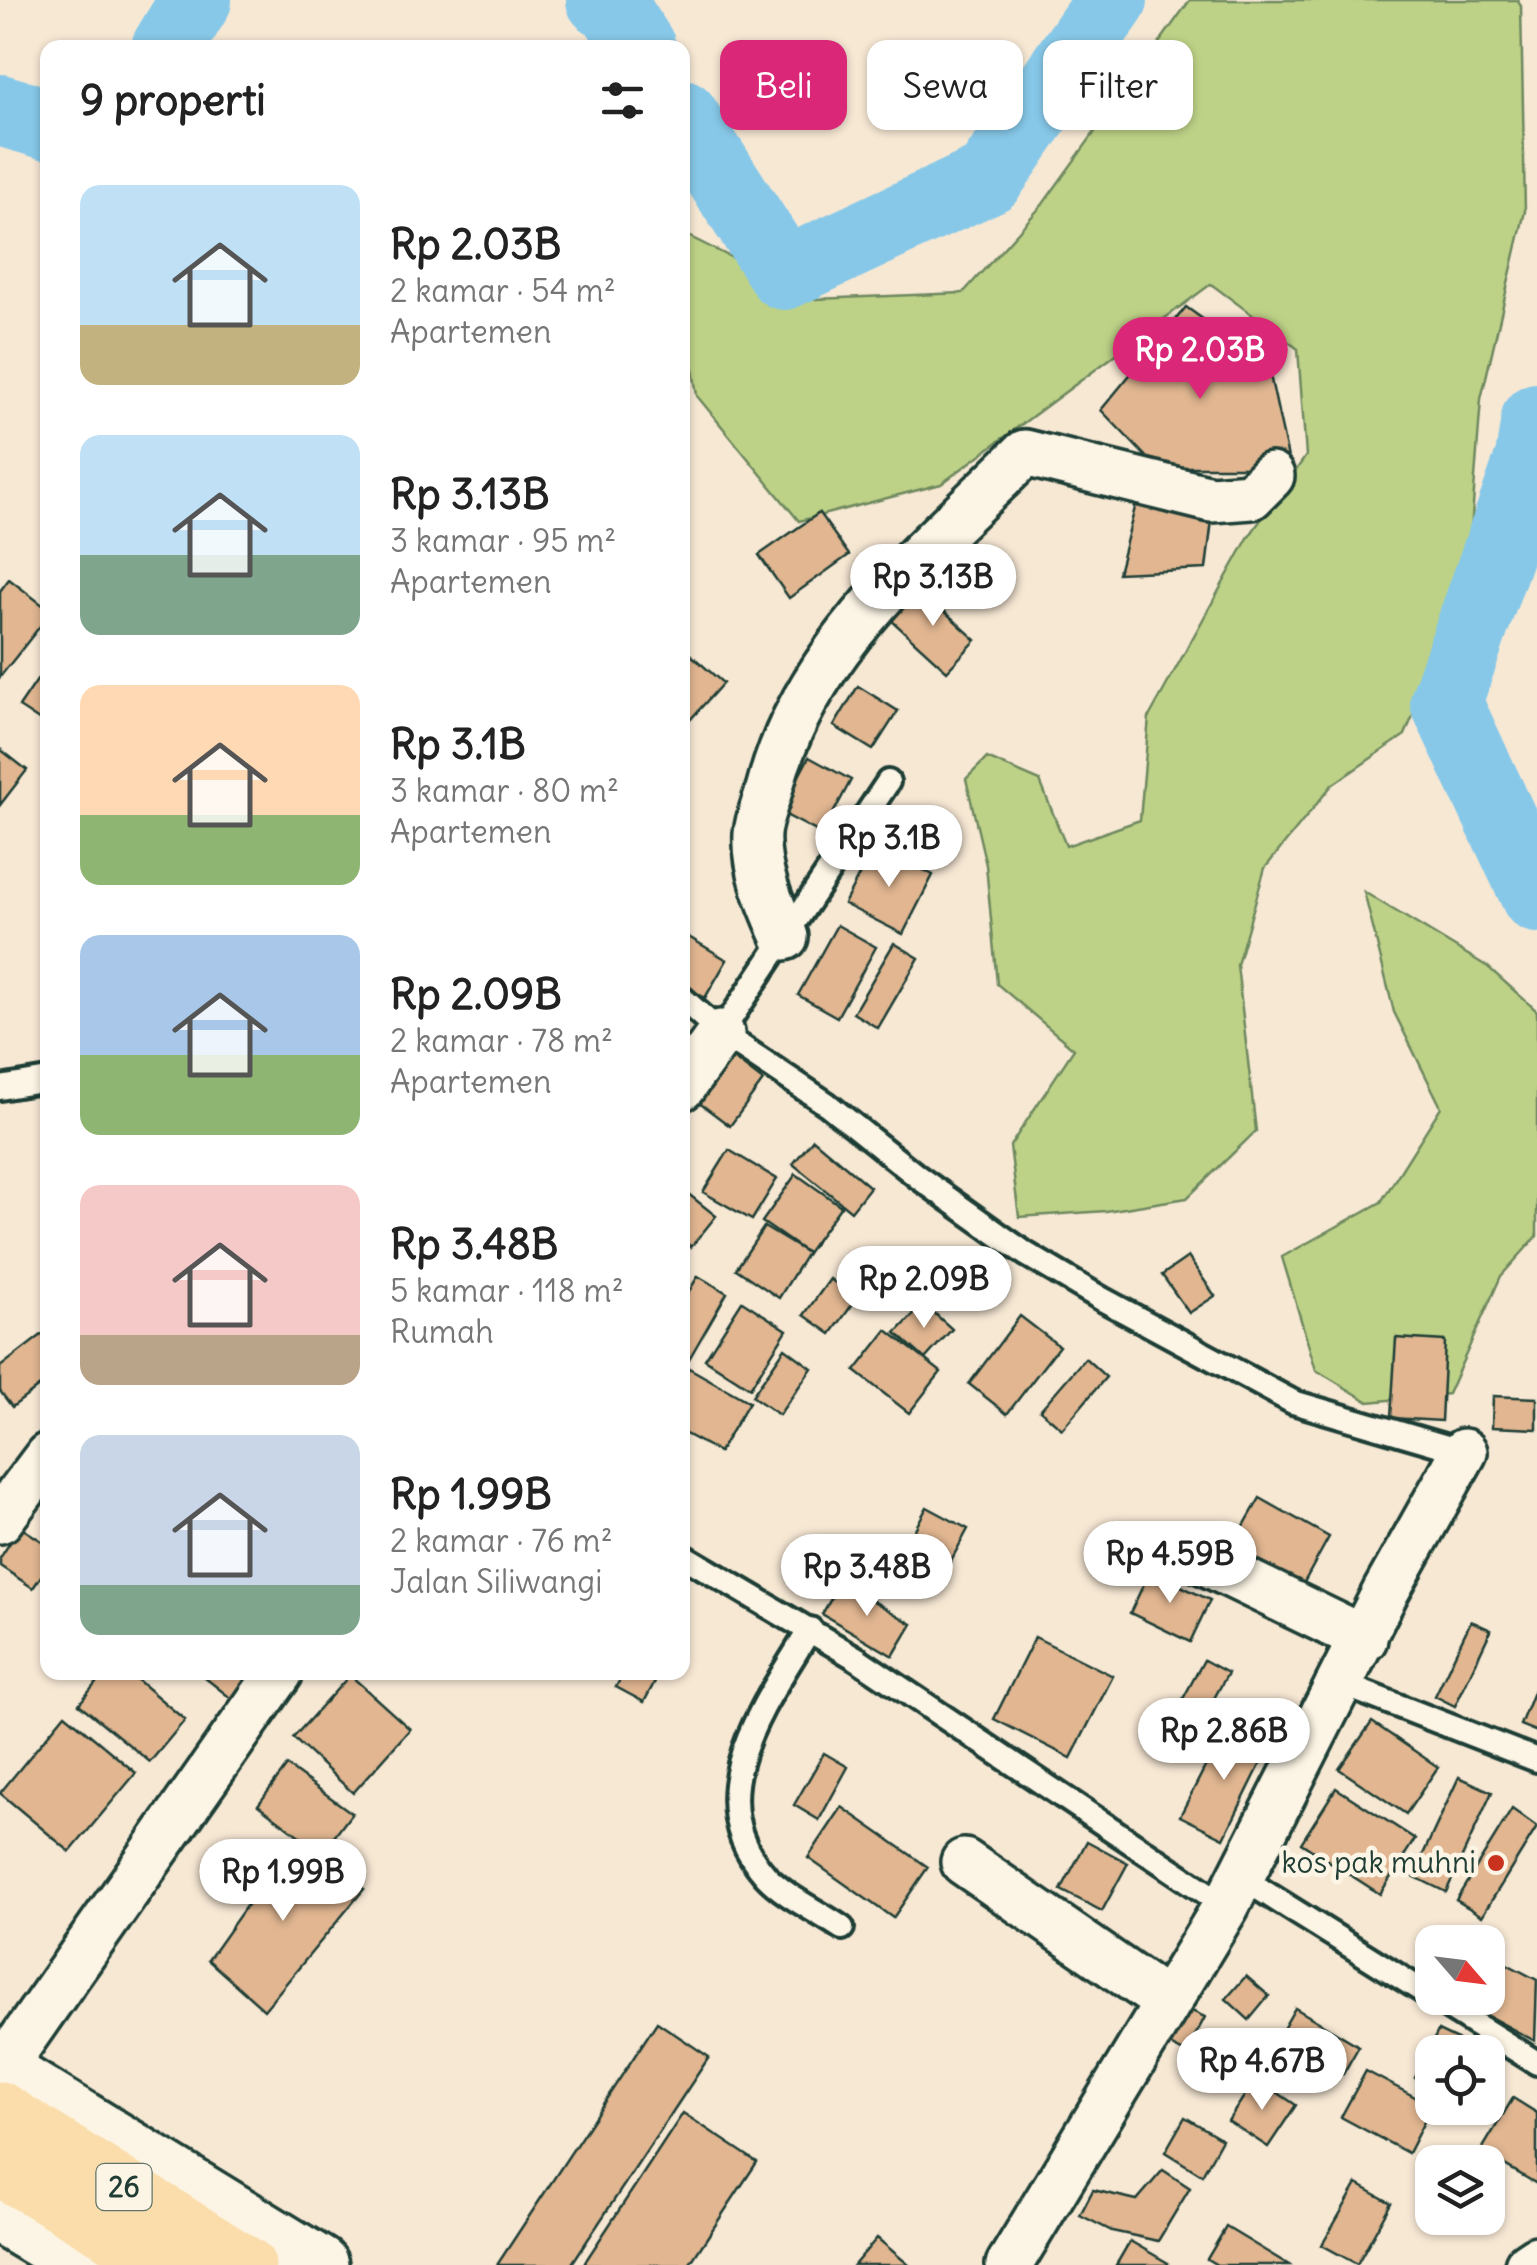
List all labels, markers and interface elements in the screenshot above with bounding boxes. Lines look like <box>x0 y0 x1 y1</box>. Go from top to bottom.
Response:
chip: Beli <box>720 40 847 130</box>
chip: Sewa <box>867 40 1023 130</box>
chip: Filter <box>1043 40 1193 130</box>
icon: filters <box>595 73 650 128</box>
text: 9 properti <box>80 74 266 126</box>
text: Rp 2.03B <box>390 218 561 270</box>
icon: home <box>160 225 280 345</box>
text: 2 kamar · 54 m² <box>390 270 616 311</box>
text: Apartemen <box>390 311 552 352</box>
pin: Rp 2.03B <box>1097 317 1303 402</box>
text: Rp 2.03B <box>1135 329 1265 370</box>
text: Rp 3.13B <box>390 468 550 520</box>
icon: home <box>160 475 280 595</box>
text: 3 kamar · 95 m² <box>390 520 616 561</box>
pin: Rp 3.13B <box>830 544 1036 629</box>
text: Rp 3.13B <box>872 556 994 597</box>
text: Apartemen <box>390 561 552 602</box>
text: Rp 3.1B <box>390 718 526 770</box>
icon: home <box>160 725 280 845</box>
text: 3 kamar · 80 m² <box>390 770 619 811</box>
pin: Rp 3.1B <box>797 805 981 890</box>
text: Apartemen <box>390 811 552 852</box>
text: Rp 3.1B <box>837 817 941 858</box>
text: Rp 2.09B <box>390 968 562 1020</box>
icon: home <box>160 975 280 1095</box>
text: 2 kamar · 78 m² <box>390 1020 613 1061</box>
text: Apartemen <box>390 1061 552 1102</box>
text: Rp 3.48B <box>390 1218 558 1270</box>
icon: home <box>160 1225 280 1345</box>
pin: Rp 2.09B <box>821 1246 1027 1331</box>
text: Rp 2.09B <box>859 1258 989 1299</box>
text: 5 kamar · 118 m² <box>390 1270 624 1311</box>
text: Rumah <box>390 1311 494 1352</box>
text: Rp 1.99B <box>390 1468 552 1520</box>
icon: home <box>160 1475 280 1595</box>
text: 2 kamar · 76 m² <box>390 1520 613 1561</box>
pin: Rp 4.59B <box>1067 1521 1273 1606</box>
text: Rp 4.59B <box>1105 1533 1235 1574</box>
pin: Rp 3.48B <box>764 1534 970 1619</box>
text: Rp 3.48B <box>803 1546 931 1587</box>
text: Jalan Siliwangi <box>390 1561 602 1602</box>
pin: Rp 2.86B <box>1121 1698 1327 1783</box>
text: Rp 2.86B <box>1160 1710 1288 1751</box>
pin: Rp 1.99B <box>180 1839 386 1924</box>
place label: kos pak muhni <box>1282 1843 1476 1881</box>
text: Rp 1.99B <box>221 1851 345 1892</box>
marker: kos pak muhni <box>1485 1852 1507 1874</box>
north arrow <box>1415 1925 1505 2015</box>
map controls <box>1415 1925 1505 2235</box>
pin: Rp 4.67B <box>1159 2028 1365 2113</box>
button: locate <box>1415 2035 1505 2125</box>
text: Rp 4.67B <box>1199 2040 1325 2081</box>
button: layers <box>1415 2145 1505 2235</box>
road number: 26 <box>96 2164 152 2210</box>

